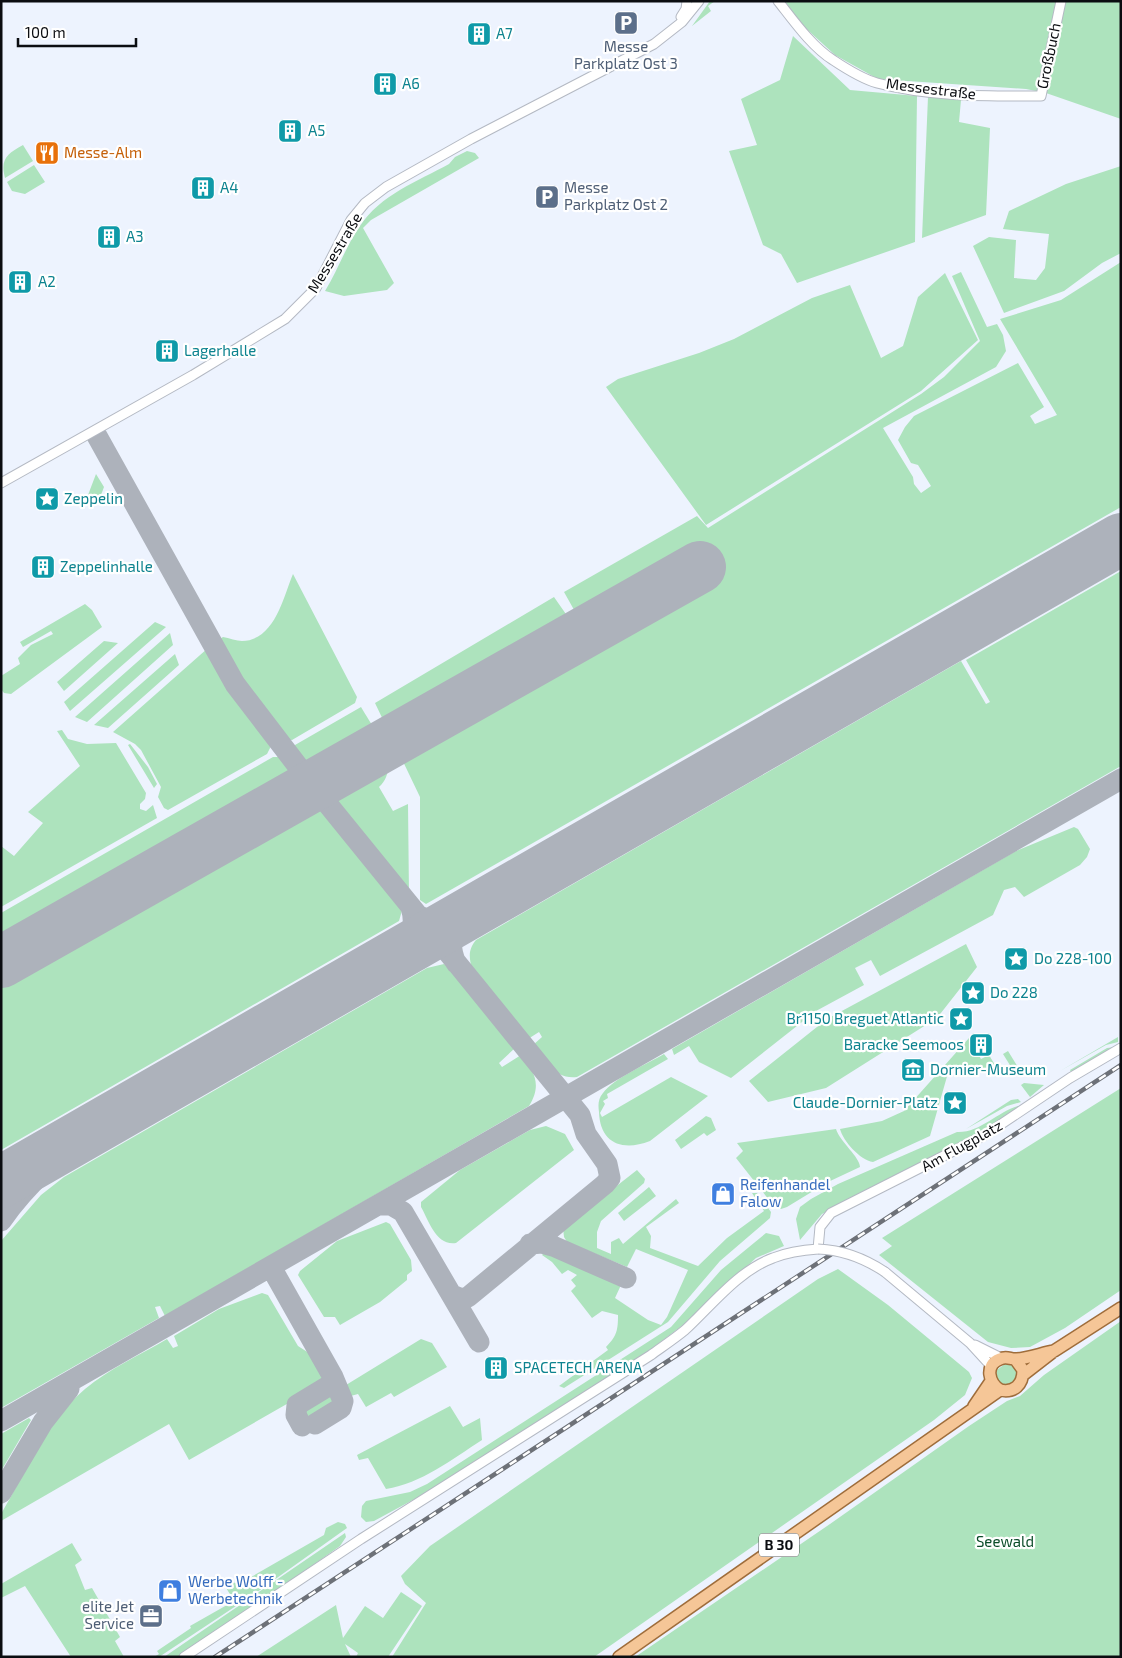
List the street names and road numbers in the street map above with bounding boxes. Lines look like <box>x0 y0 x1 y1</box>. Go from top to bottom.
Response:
street label: Großbuch <box>1032 21 1064 90</box>
street label: Messestraße <box>885 74 977 102</box>
street label: Messestraße <box>303 209 365 296</box>
street label: Am Flugplatz <box>918 1115 1005 1175</box>
road number: B 30 <box>759 1534 799 1556</box>

